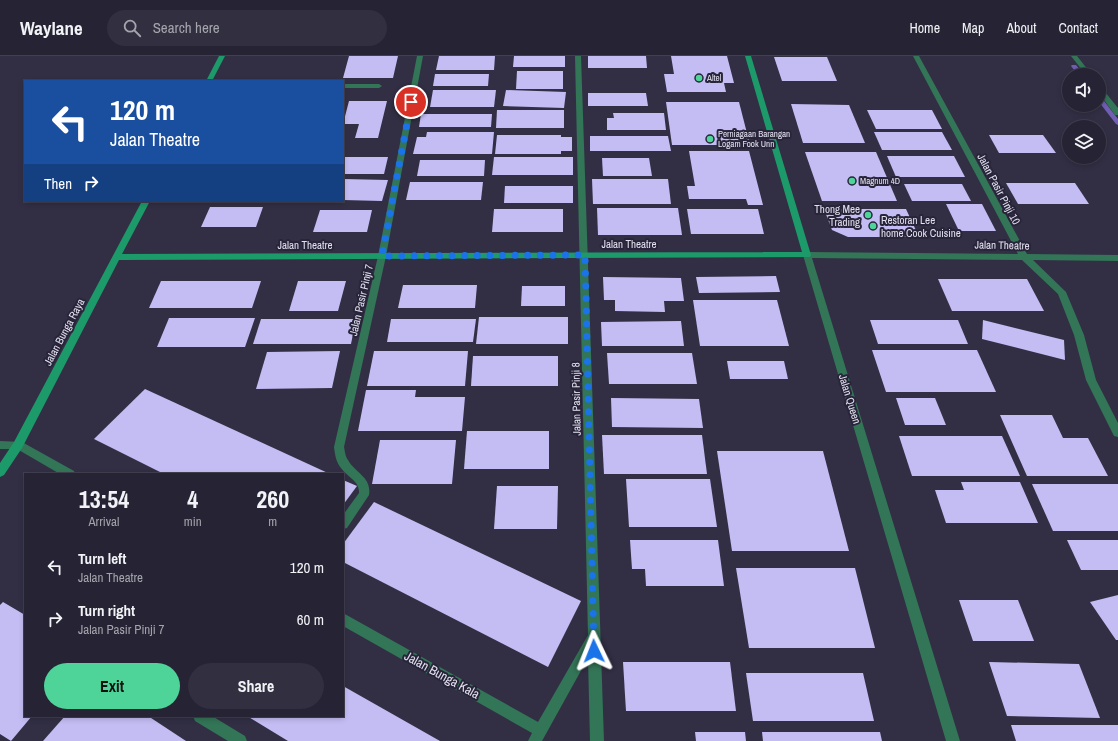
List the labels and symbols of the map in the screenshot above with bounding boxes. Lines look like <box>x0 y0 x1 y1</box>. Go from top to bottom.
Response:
place label: Altel <box>706 72 722 84</box>
marker: Altel <box>694 73 704 83</box>
pin <box>394 85 428 119</box>
place label: Perniagaan Barangan Logam Fook Unn <box>718 128 790 150</box>
marker: Perniagaan Barangan Logam Fook Unn <box>705 134 715 144</box>
street label: Jalan Pasir Pinji 10 <box>974 151 1024 227</box>
place label: Magnum 4D <box>860 175 900 187</box>
marker: Magnum 4D <box>847 176 857 186</box>
place label: Thong Mee Trading <box>814 202 860 229</box>
marker: Thong Mee Trading <box>863 210 873 220</box>
place label: Restoran Lee home Cook Cuisine <box>881 213 961 240</box>
marker: Restoran Lee home Cook Cuisine <box>868 221 878 231</box>
street label: Jalan Theatre <box>602 237 657 251</box>
street label: Jalan Theatre <box>278 238 333 252</box>
street label: Jalan Theatre <box>974 238 1030 252</box>
street label: Jalan Pasir Pinji 7 <box>346 263 376 337</box>
street label: Jalan Bunga Raya <box>41 296 87 368</box>
street label: Jalan Pasir Pinji 8 <box>568 362 584 436</box>
street label: Jalan Queen <box>836 372 864 426</box>
position arrow <box>573 630 615 672</box>
street label: Jalan Bunga Kala <box>401 647 483 703</box>

